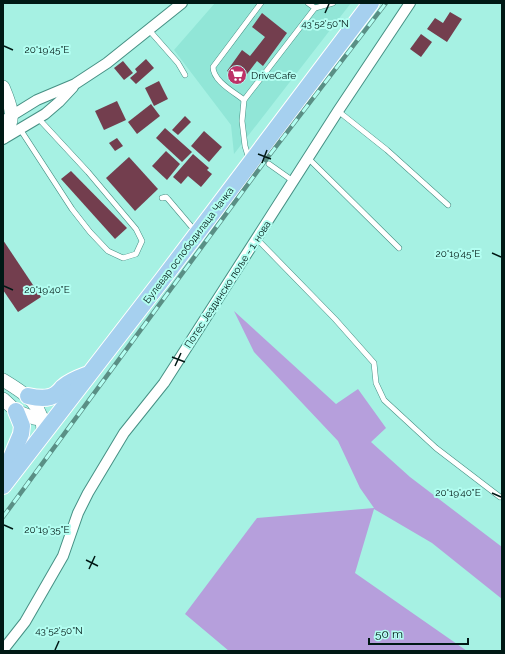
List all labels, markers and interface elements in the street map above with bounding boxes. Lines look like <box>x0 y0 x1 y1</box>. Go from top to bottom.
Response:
text: 43°52'50"N <box>301 18 349 29</box>
text: 20°19'45"E <box>25 44 69 55</box>
supermarket icon: DriveCafe <box>226 64 248 86</box>
place label: DriveCafe <box>251 70 296 81</box>
street label: Булевар ослободилаца Чачка <box>141 185 236 306</box>
street label: Потес Јездинско поље - 1. нова <box>182 219 273 350</box>
text: 20°19'45"E <box>436 248 480 259</box>
text: 20°19'40"E <box>24 284 70 295</box>
text: 20°19'40"E <box>435 487 481 498</box>
text: 20°19'35"E <box>24 524 70 535</box>
scale bar <box>369 620 468 646</box>
text: 43°52'50"N <box>35 625 83 636</box>
text: 50 m <box>375 627 403 641</box>

